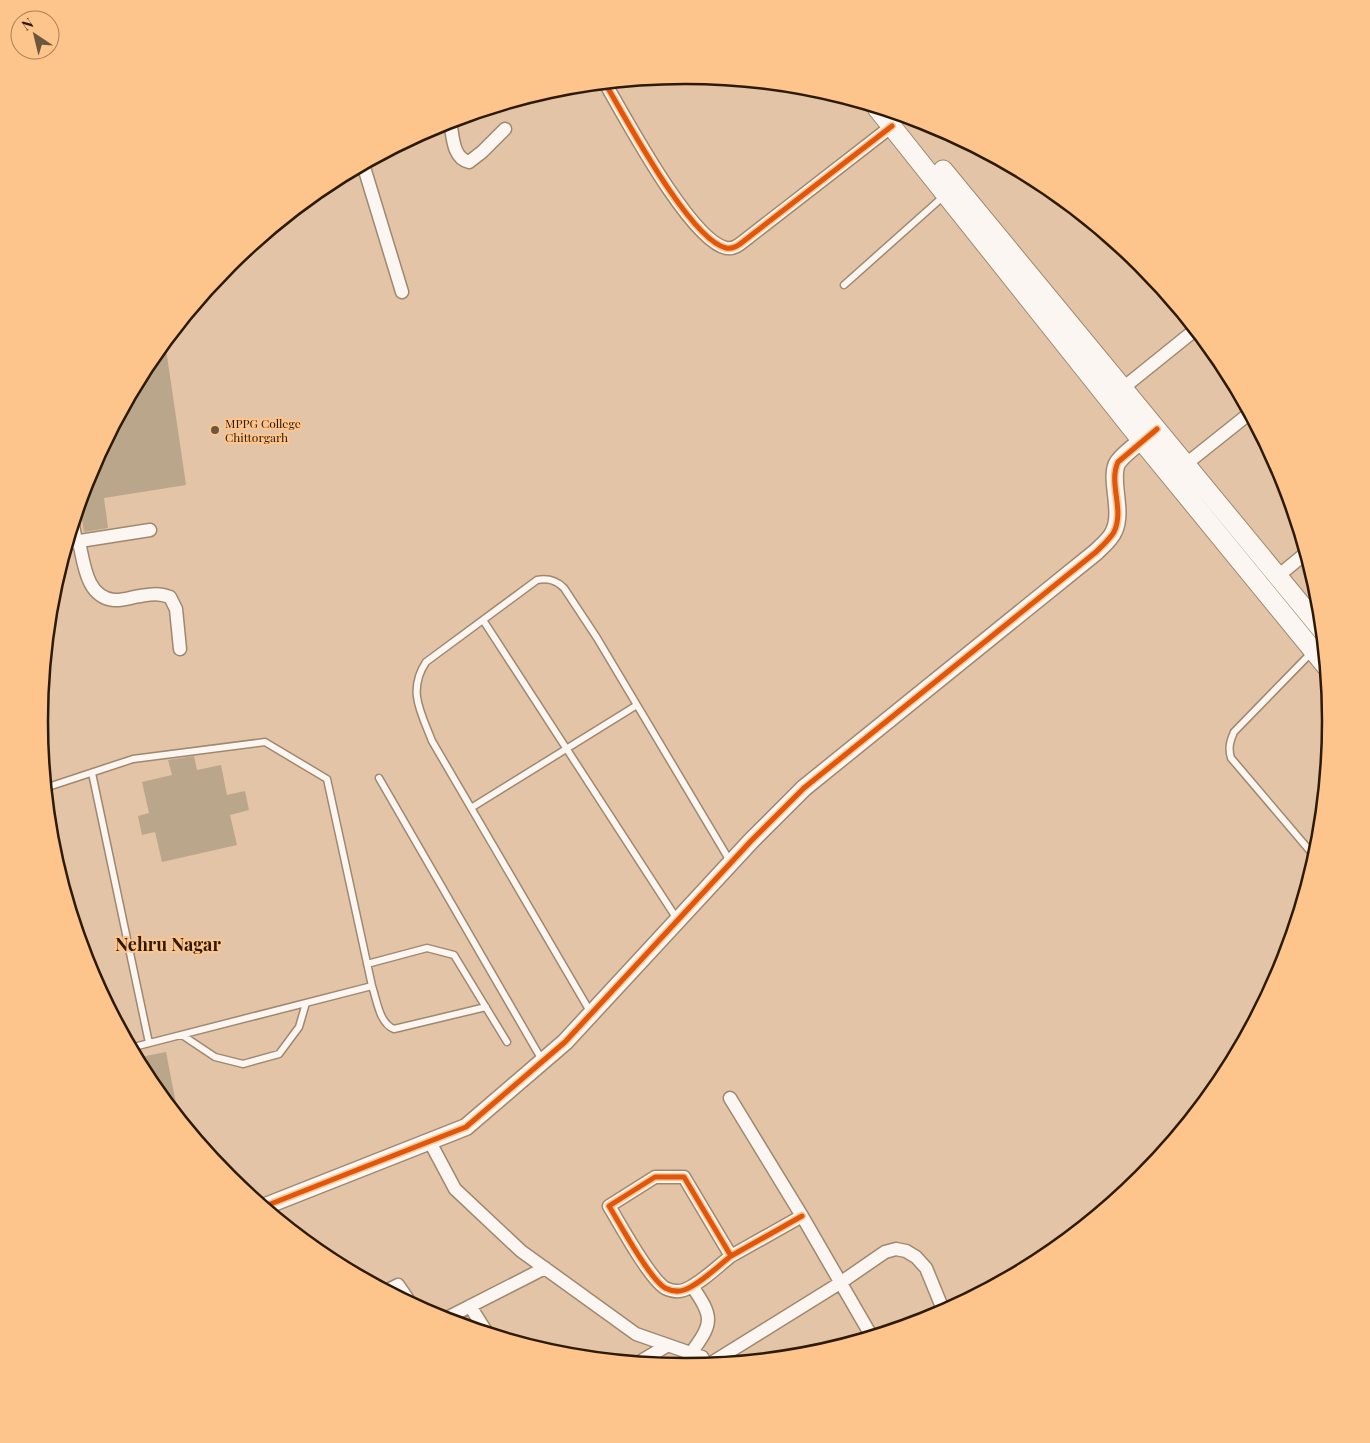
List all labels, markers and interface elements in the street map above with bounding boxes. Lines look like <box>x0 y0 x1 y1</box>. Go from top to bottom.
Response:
north arrow <box>10 10 60 60</box>
text: N <box>18 13 37 35</box>
place label: MPPG College Chittorgarh <box>225 415 301 445</box>
marker: MPPG College Chittorgarh <box>209 424 221 436</box>
district label: Nehru Nagar <box>115 932 221 956</box>

